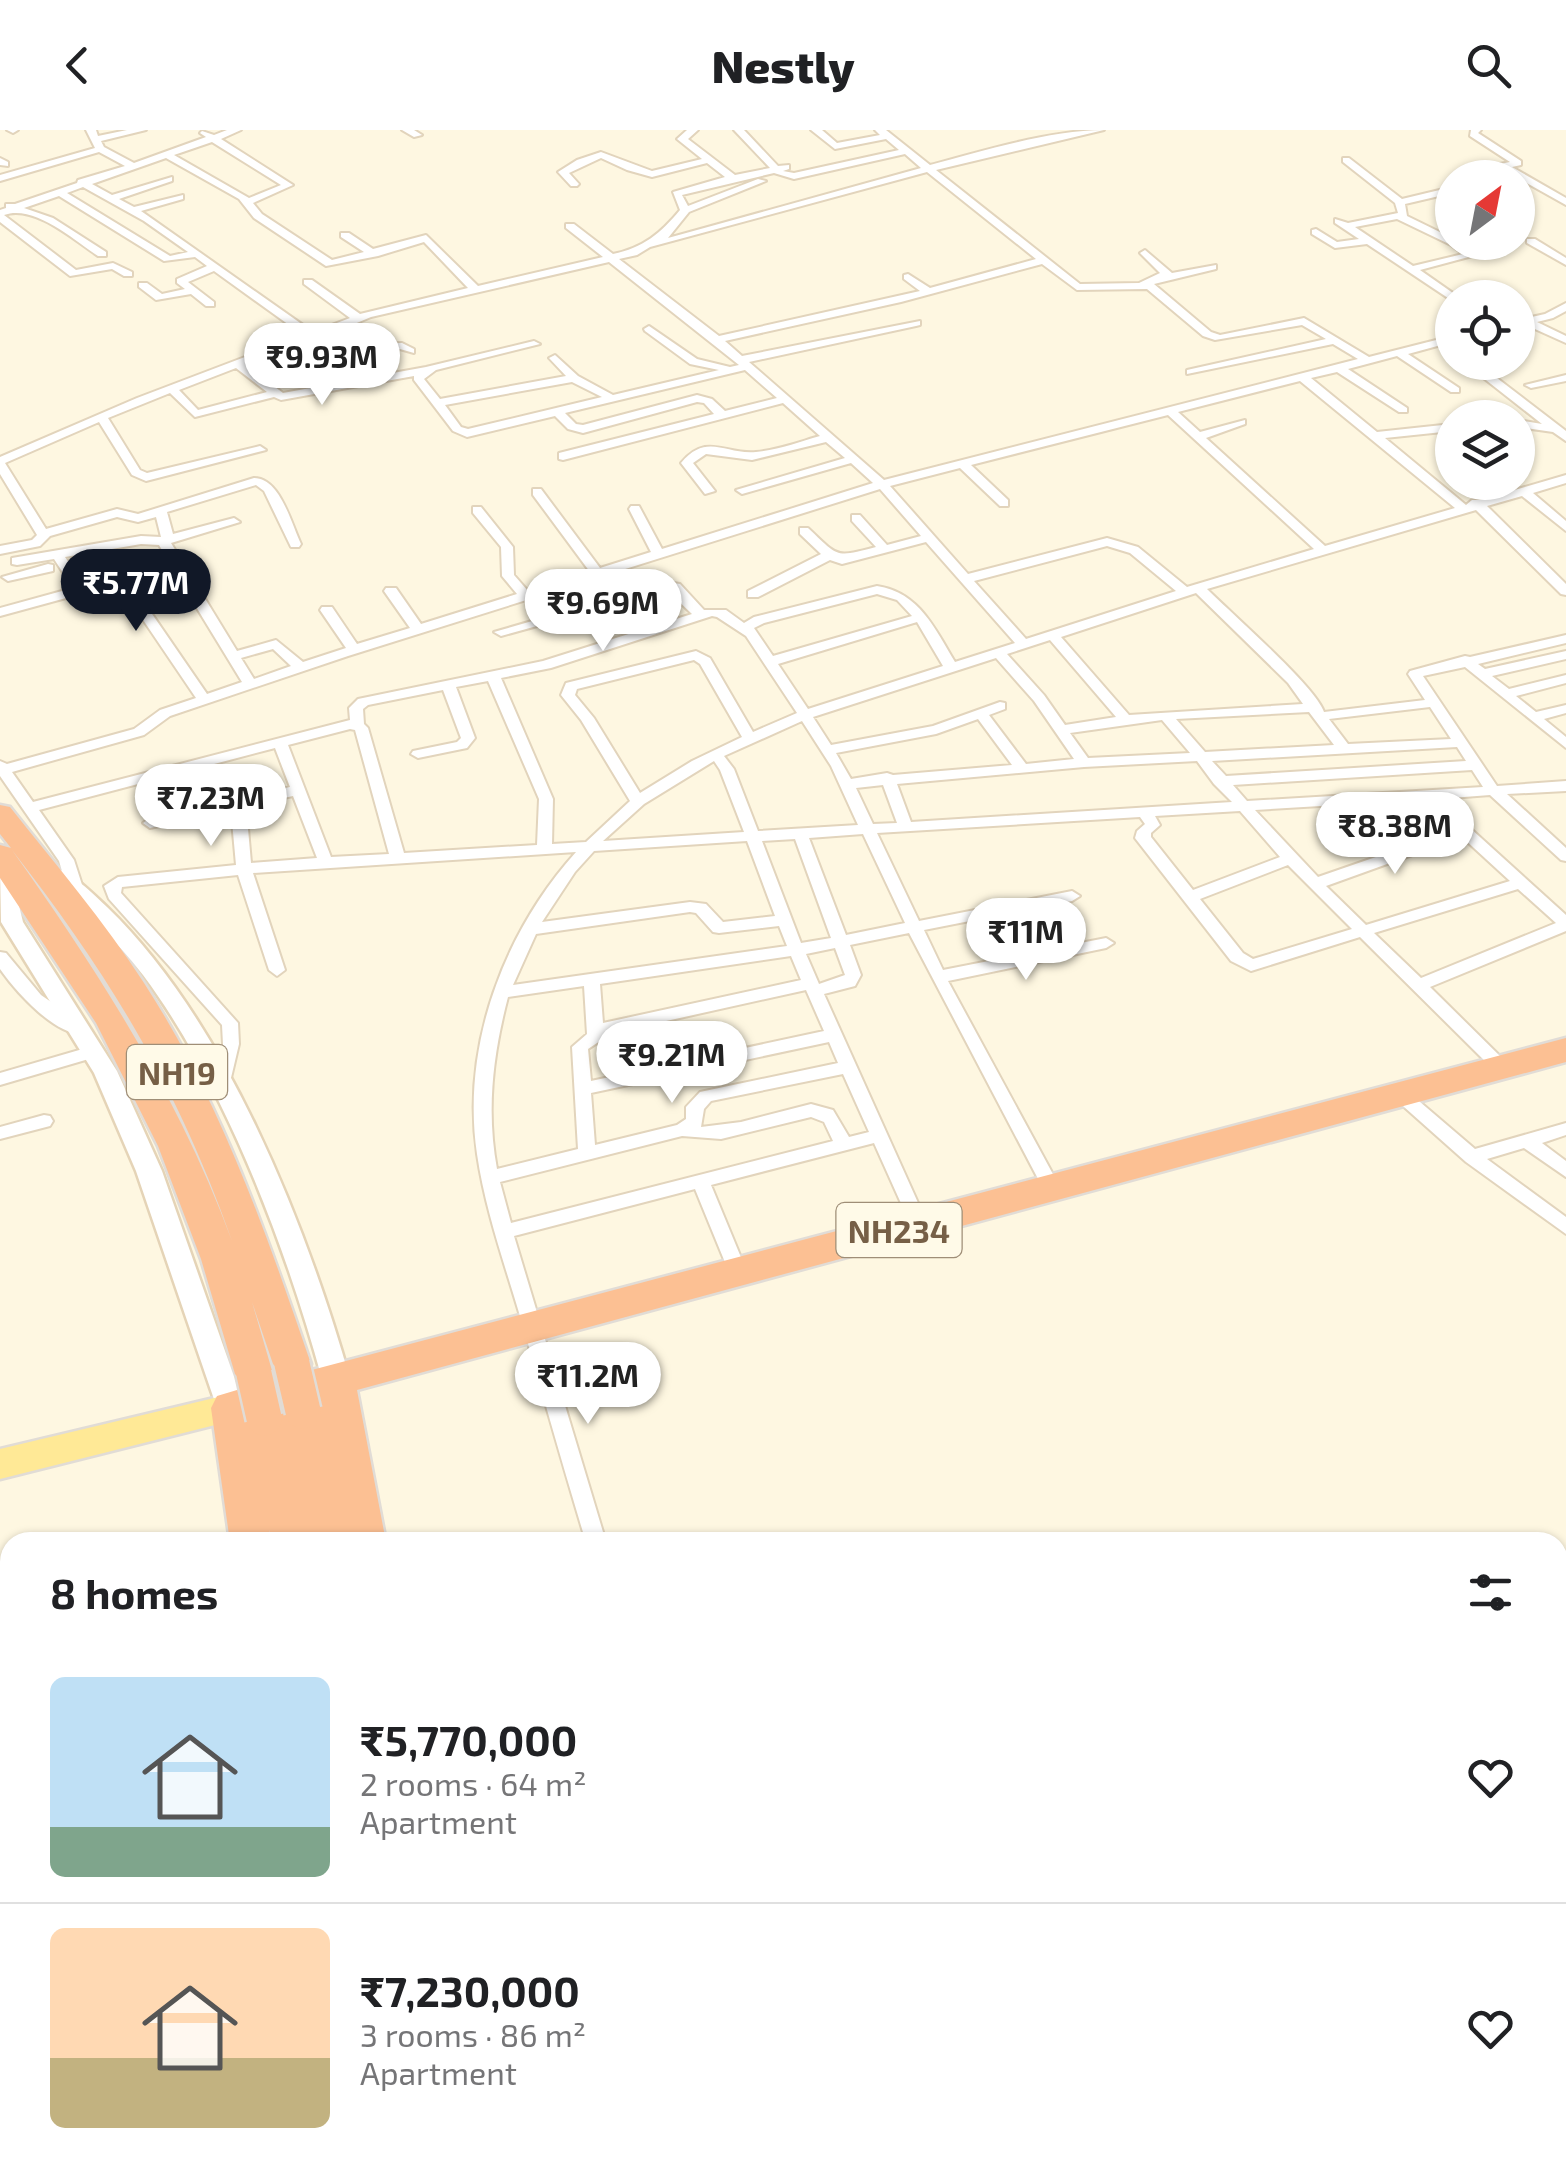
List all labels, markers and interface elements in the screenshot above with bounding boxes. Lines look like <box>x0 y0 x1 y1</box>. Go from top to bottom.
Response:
icon: back <box>50 38 105 93</box>
text: Nestly <box>711 38 855 92</box>
icon: search <box>1461 38 1516 93</box>
north arrow <box>1435 160 1535 260</box>
map controls <box>1435 160 1535 500</box>
button: locate <box>1435 280 1535 380</box>
pin: ₹9.93M <box>241 323 403 408</box>
text: ₹9.93M <box>266 336 378 374</box>
button: layers <box>1435 400 1535 500</box>
pin: ₹5.77M <box>55 549 217 634</box>
text: ₹5.77M <box>83 562 189 600</box>
pin: ₹9.69M <box>522 569 684 654</box>
text: ₹9.69M <box>547 582 659 620</box>
pin: ₹7.23M <box>130 764 292 849</box>
text: ₹7.23M <box>157 777 265 815</box>
pin: ₹8.38M <box>1314 792 1476 877</box>
text: ₹8.38M <box>1338 805 1452 843</box>
pin: ₹11M <box>967 898 1085 983</box>
text: ₹11M <box>988 911 1064 949</box>
pin: ₹9.21M <box>591 1021 753 1106</box>
text: ₹9.21M <box>618 1034 726 1072</box>
road number: NH19 <box>127 1045 227 1099</box>
road number: NH234 <box>836 1203 962 1257</box>
pin: ₹11.2M <box>507 1342 669 1427</box>
text: ₹11.2M <box>537 1355 639 1393</box>
icon: filters <box>1463 1565 1518 1620</box>
text: 8 homes <box>50 1567 218 1617</box>
text: ₹5,770,000 <box>360 1714 577 1764</box>
icon: home <box>130 1717 250 1837</box>
icon: heart <box>1463 1750 1518 1805</box>
text: 2 rooms · 64 m² <box>360 1764 586 1802</box>
text: Apartment <box>360 1802 517 1840</box>
text: ₹7,230,000 <box>360 1965 580 2015</box>
icon: home <box>130 1968 250 2088</box>
icon: heart <box>1463 2001 1518 2056</box>
text: 3 rooms · 86 m² <box>360 2015 586 2053</box>
text: Apartment <box>360 2053 517 2091</box>

